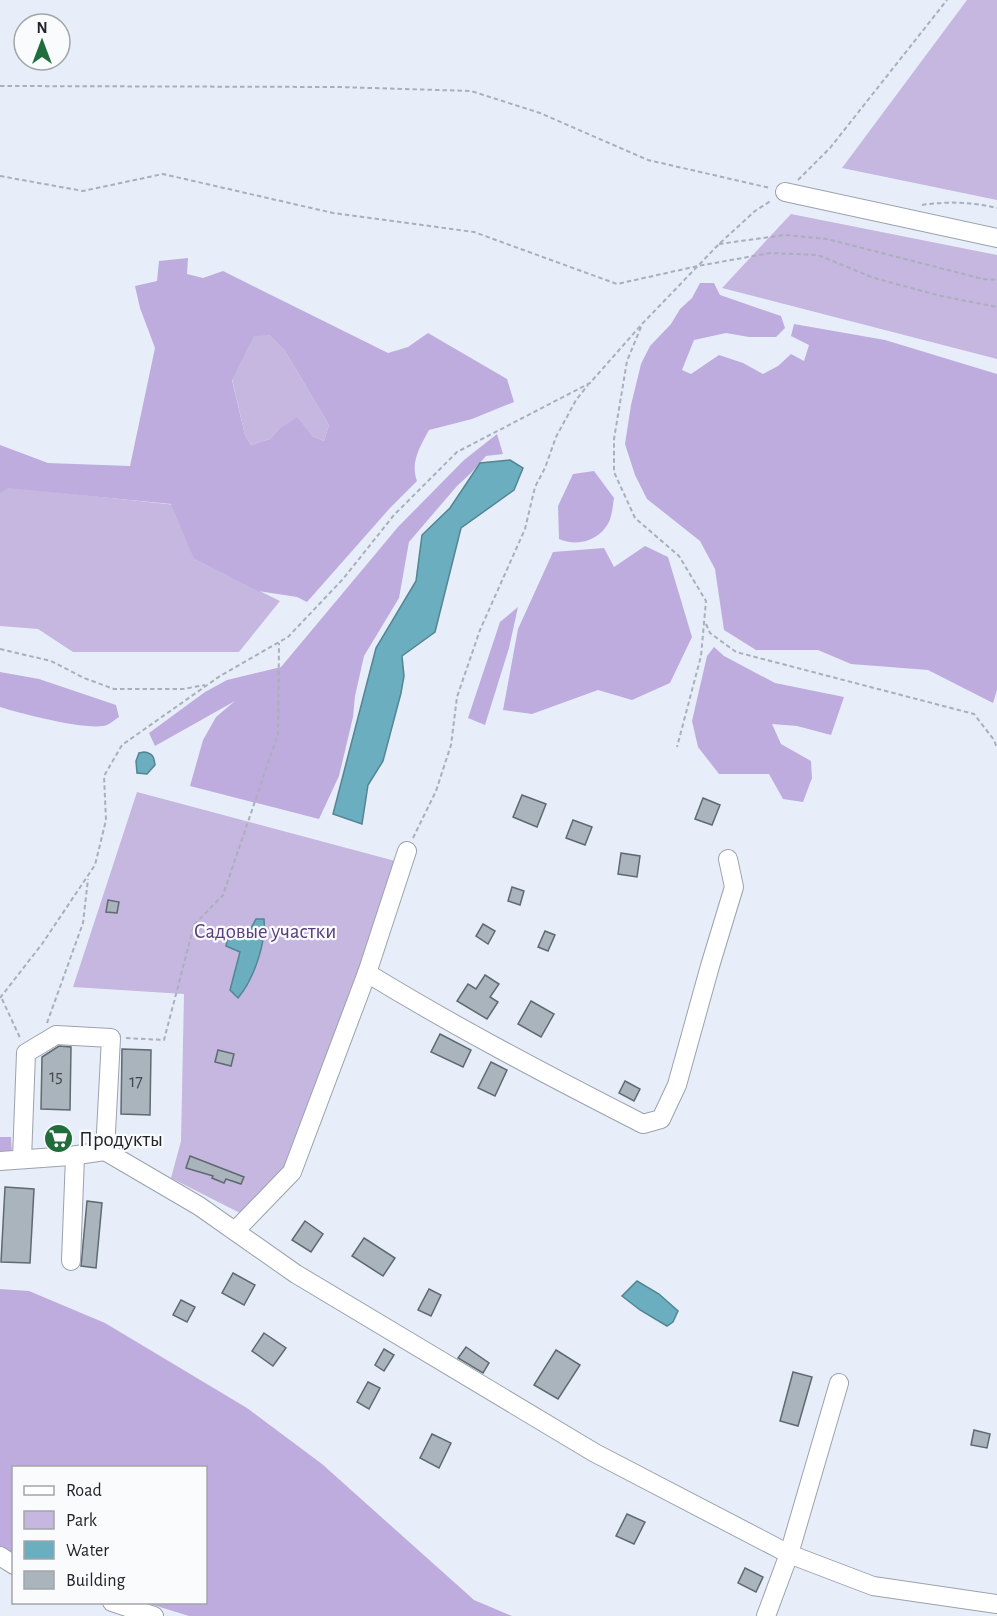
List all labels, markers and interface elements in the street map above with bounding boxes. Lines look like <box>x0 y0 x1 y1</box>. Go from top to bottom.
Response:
north arrow <box>12 12 72 72</box>
text: N <box>36 20 48 36</box>
park label: Садовые участки <box>194 921 336 942</box>
house number: 15 <box>49 1068 63 1086</box>
house number: 17 <box>129 1073 143 1091</box>
supermarket icon: Продукты <box>42 1123 74 1155</box>
place label: Продукты <box>79 1129 163 1150</box>
legend <box>12 1466 207 1604</box>
text: Road <box>66 1482 102 1500</box>
text: Park <box>66 1512 98 1530</box>
text: Water <box>66 1542 109 1560</box>
text: Building <box>66 1572 126 1590</box>

